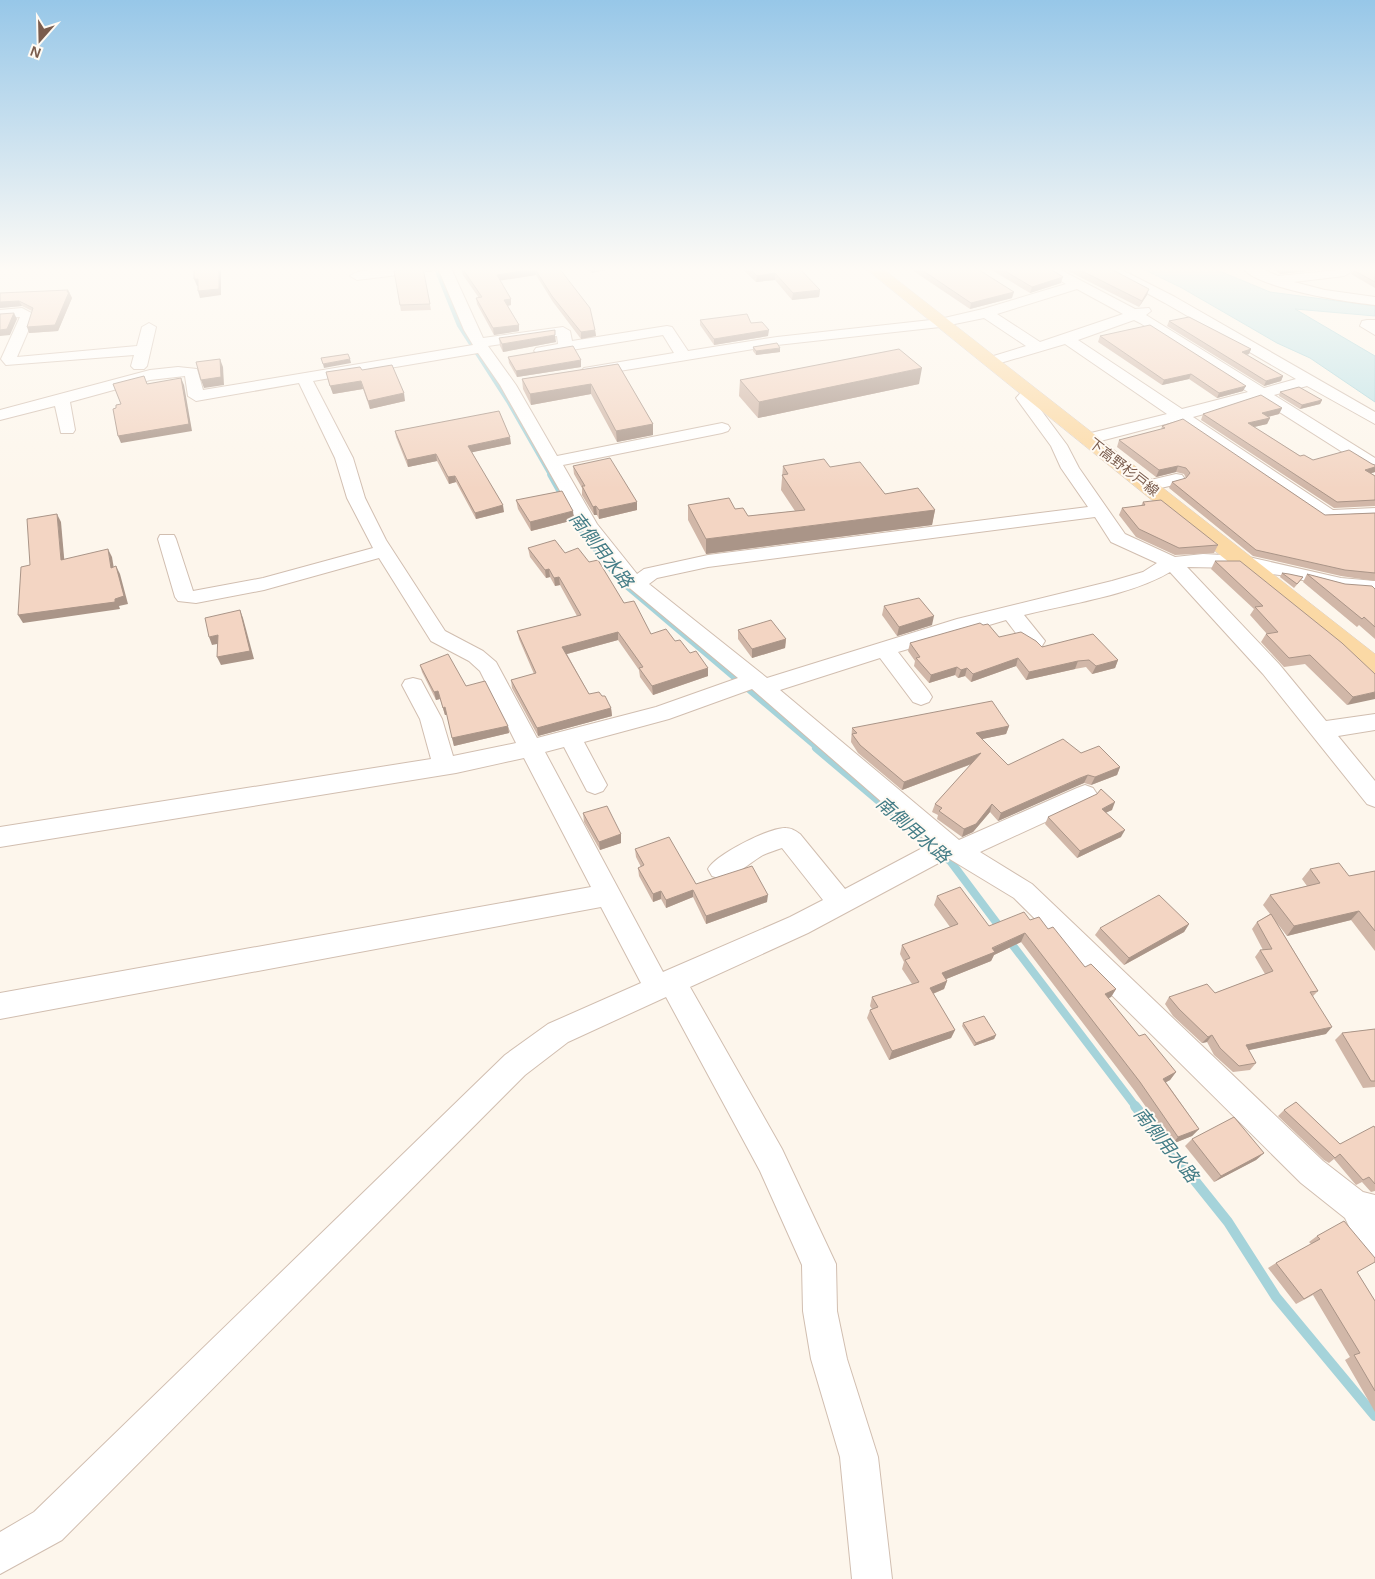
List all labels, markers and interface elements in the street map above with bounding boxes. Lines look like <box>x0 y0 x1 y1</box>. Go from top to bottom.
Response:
north arrow <box>15 15 65 65</box>
text: N <box>28 43 43 61</box>
street label: 下高野杉戸線 <box>1086 435 1162 499</box>
water label: 南側用水路 <box>565 508 638 593</box>
water label: 南側用水路 <box>872 793 955 868</box>
water label: 南側用水路 <box>1130 1104 1203 1188</box>

